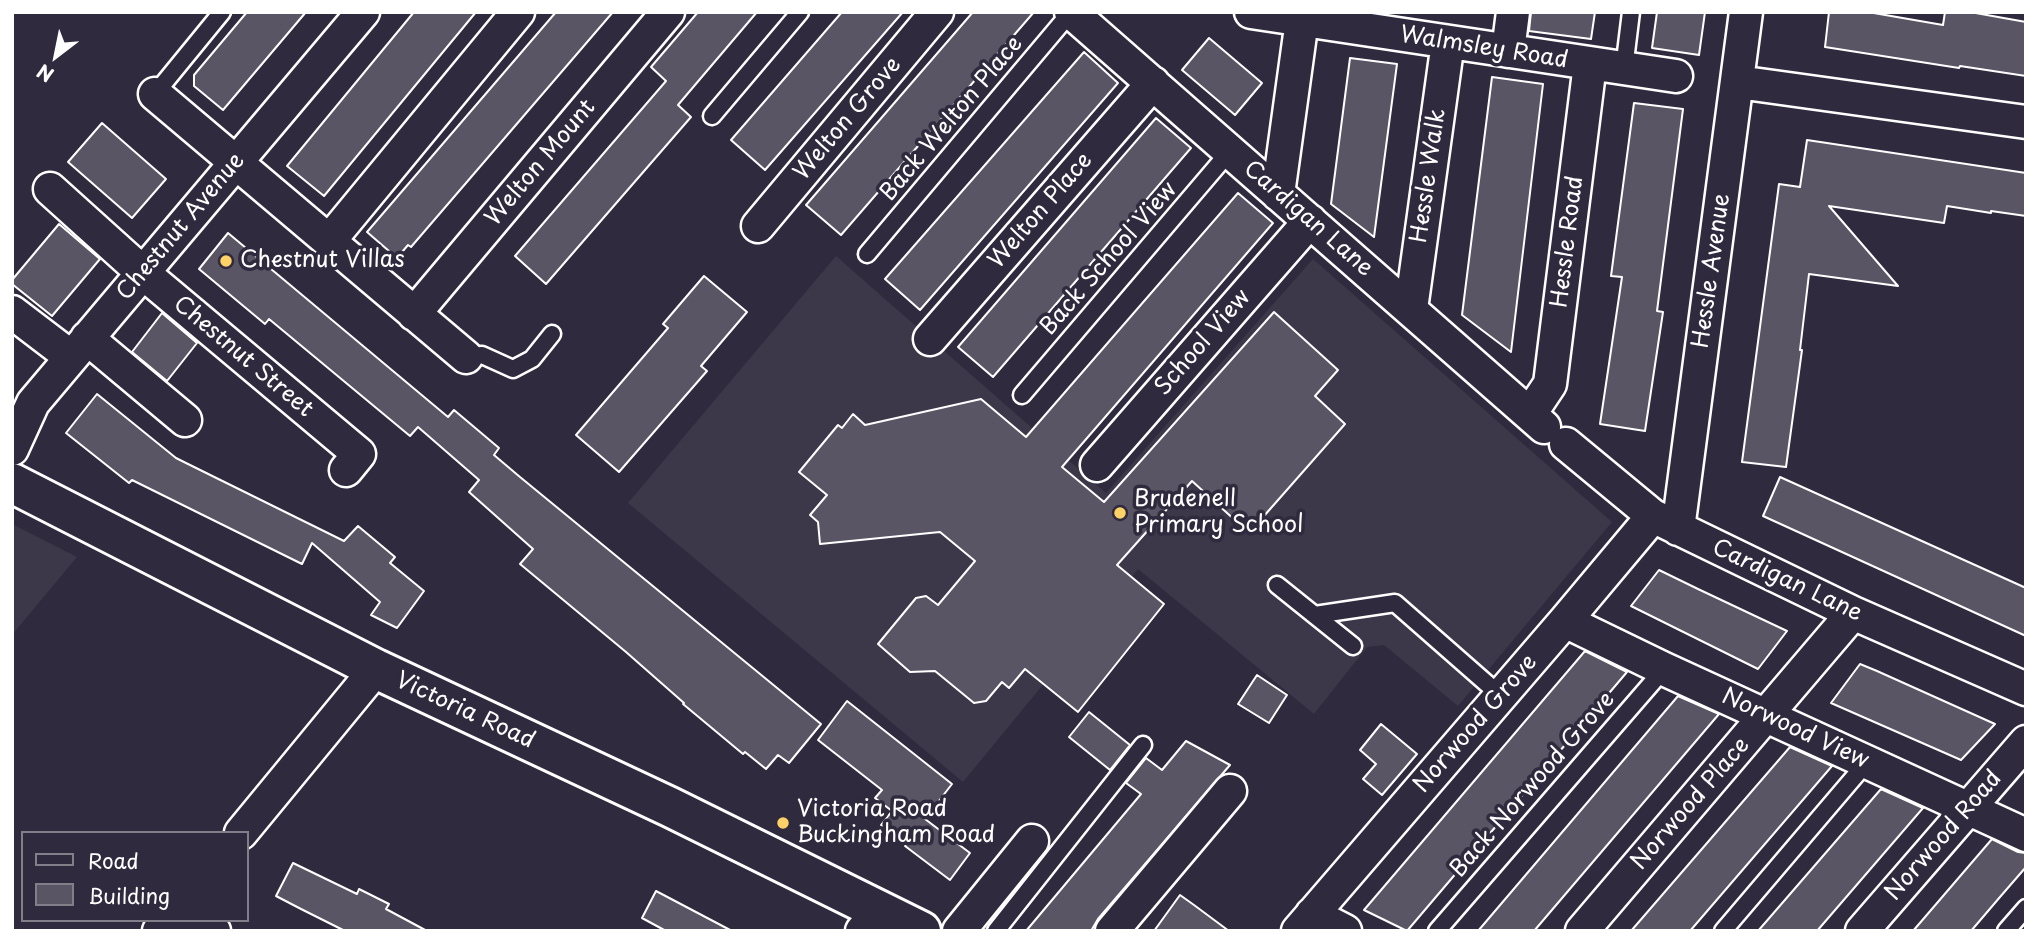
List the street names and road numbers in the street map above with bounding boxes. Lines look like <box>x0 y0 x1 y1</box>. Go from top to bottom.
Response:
street label: Walmsley Road <box>1398 21 1570 75</box>
street label: Back Welton Place <box>875 31 1029 207</box>
street label: Welton Grove <box>789 52 907 186</box>
street label: Welton Mount <box>480 94 602 232</box>
street label: Hessle Walk <box>1406 107 1452 245</box>
street label: Chestnut Avenue <box>111 148 251 306</box>
street label: Welton Place <box>983 148 1099 274</box>
street label: Cardigan Lane <box>1238 155 1378 283</box>
street label: Hessle Road <box>1546 174 1590 310</box>
street label: Back School View <box>1035 177 1183 341</box>
street label: Hessle Avenue <box>1687 192 1737 350</box>
street label: School View <box>1150 284 1256 402</box>
street label: Chestnut Street <box>168 291 318 423</box>
street label: Cardigan Lane <box>1707 534 1867 628</box>
street label: Norwood Grove <box>1408 649 1544 799</box>
street label: Victoria Road <box>391 667 539 755</box>
street label: Norwood View <box>1717 683 1873 775</box>
street label: Back Norwood Grove <box>1445 687 1621 883</box>
street label: Norwood Place <box>1626 732 1756 876</box>
street label: Norwood Road <box>1880 765 2008 907</box>

